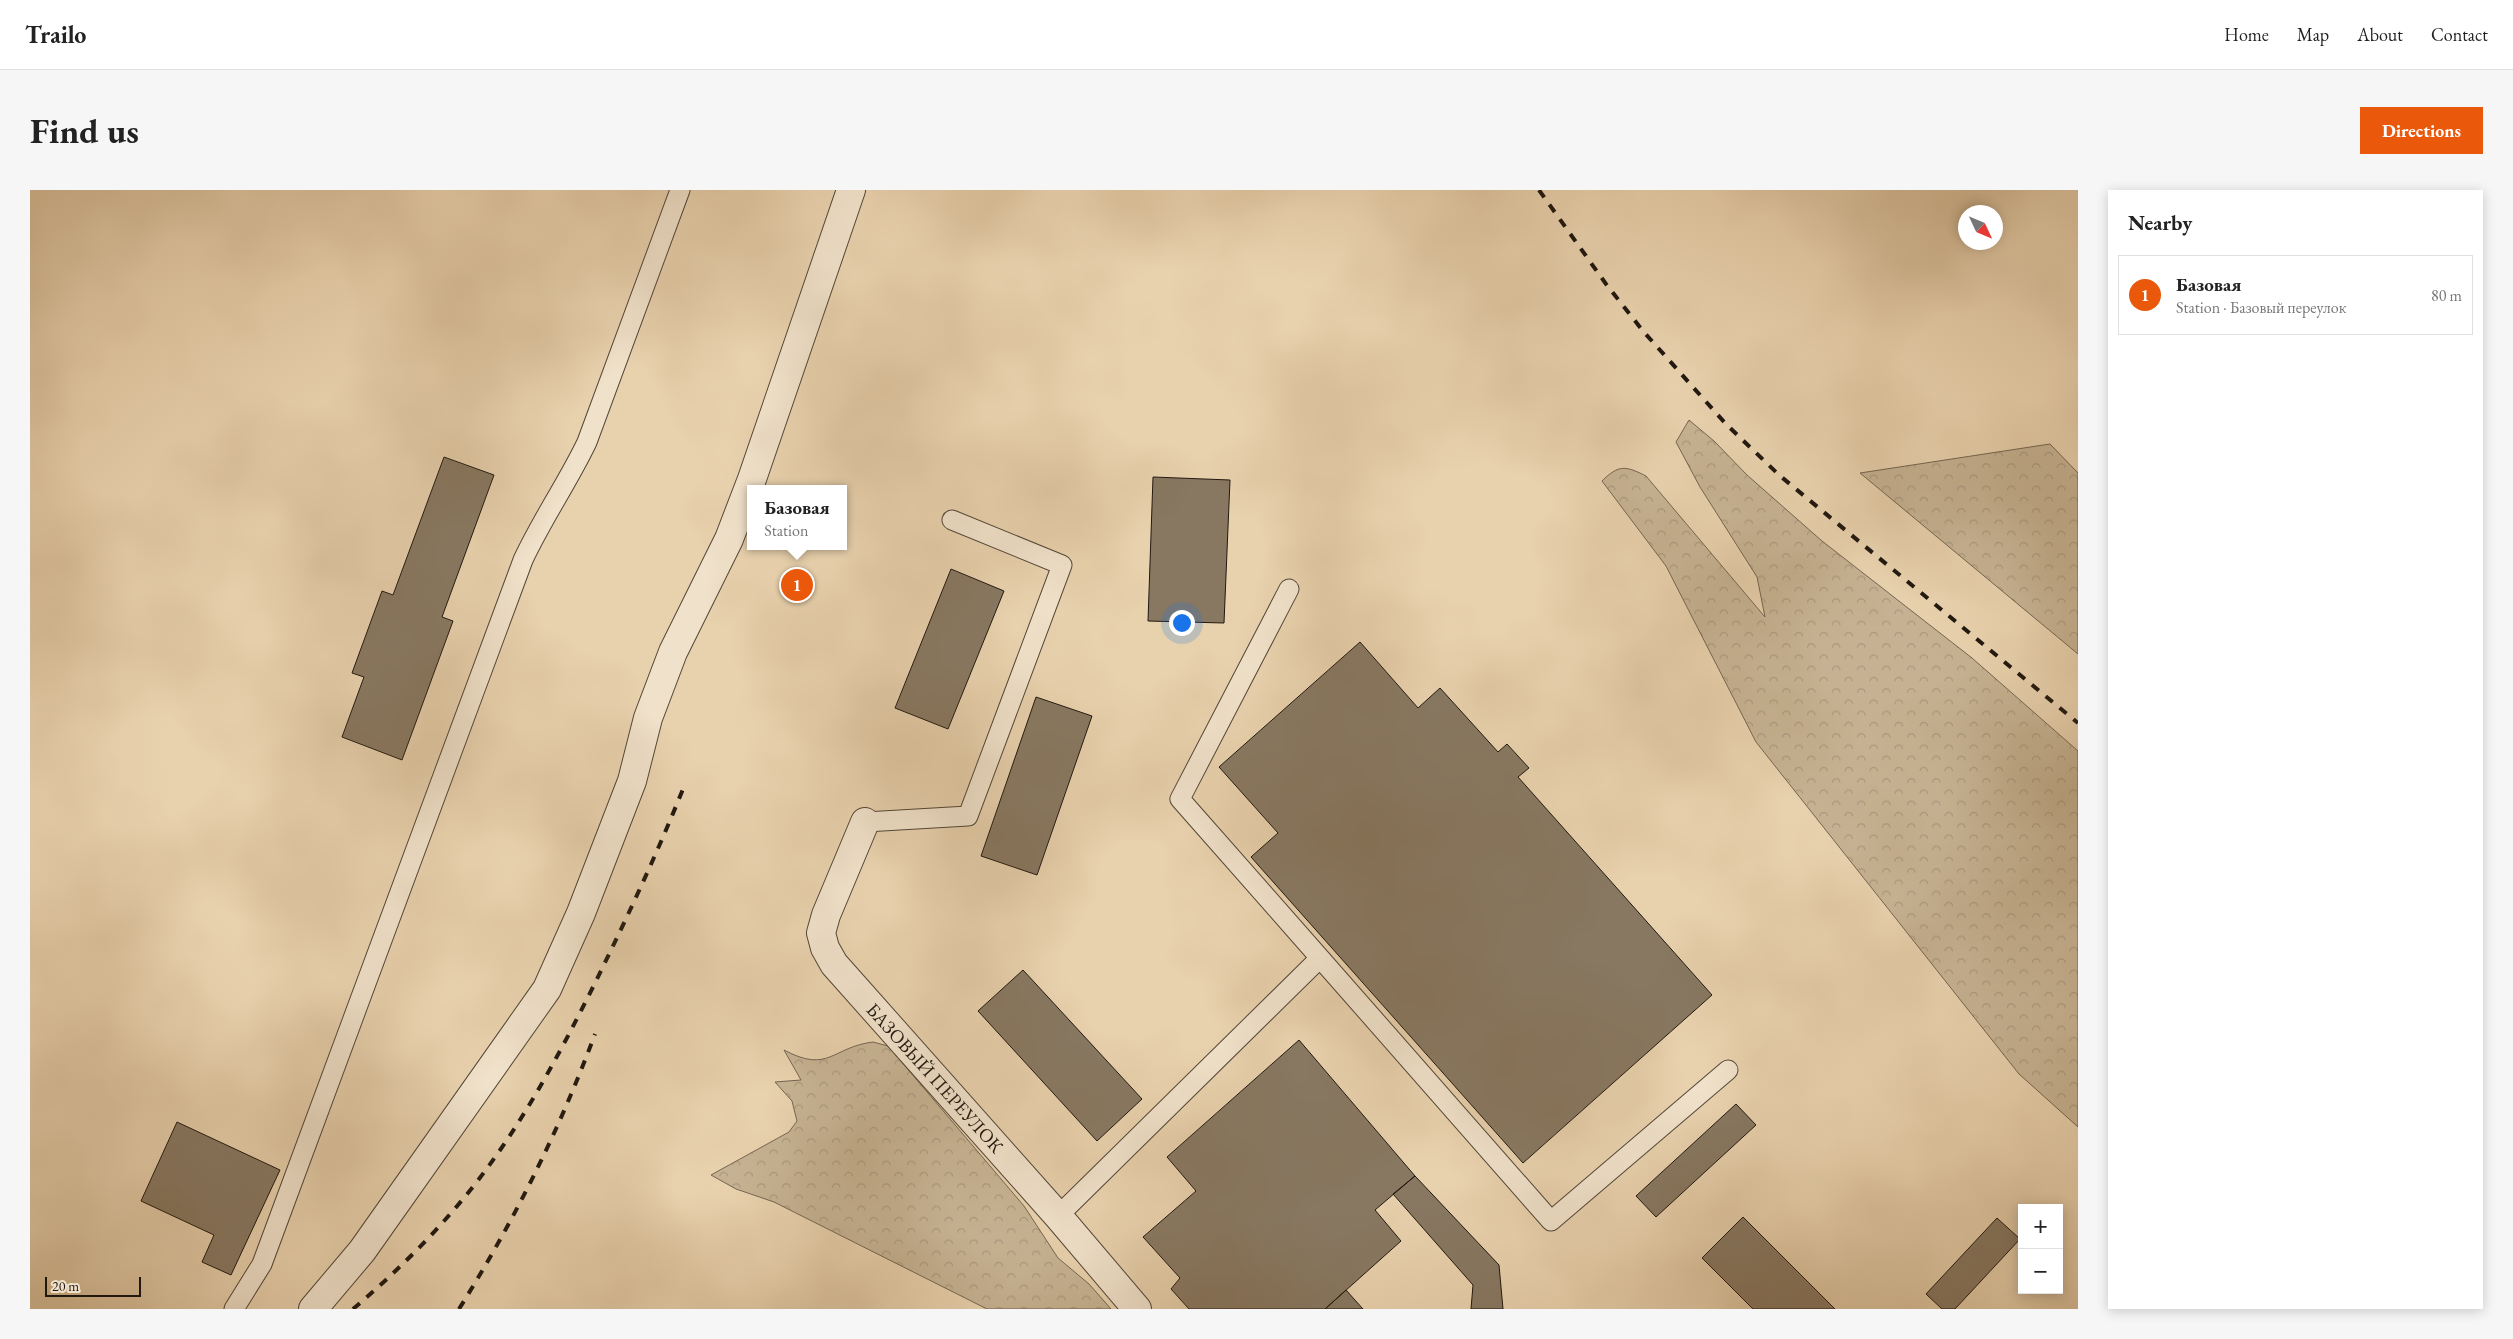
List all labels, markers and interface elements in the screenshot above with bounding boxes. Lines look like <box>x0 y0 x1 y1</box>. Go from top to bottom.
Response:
text: Trailo <box>25 19 86 50</box>
text: Home <box>2224 23 2269 46</box>
text: Map <box>2297 23 2329 46</box>
text: About <box>2357 23 2403 46</box>
text: Contact <box>2431 23 2488 46</box>
button: Directions <box>2360 107 2483 154</box>
text: Find us <box>30 108 139 153</box>
north arrow <box>1958 205 2003 250</box>
text: Nearby <box>2128 209 2192 236</box>
text: Базовая <box>2176 272 2242 297</box>
text: 1 <box>2141 285 2149 306</box>
text: 80 m <box>2431 285 2462 306</box>
text: Station · Базовый переулок <box>2176 297 2346 318</box>
popup <box>747 485 847 550</box>
text: Базовая <box>764 495 830 520</box>
text: Station <box>764 520 808 541</box>
pin: 1 <box>781 566 813 604</box>
your location <box>1169 610 1195 636</box>
street label: БАЗОВЫЙ ПЕРЕУЛОК <box>861 998 1009 1159</box>
map controls <box>2018 1204 2063 1294</box>
button: + <box>2018 1204 2063 1249</box>
button: − <box>2018 1249 2063 1294</box>
scale bar <box>45 1274 141 1297</box>
text: 20 m <box>52 1277 79 1295</box>

